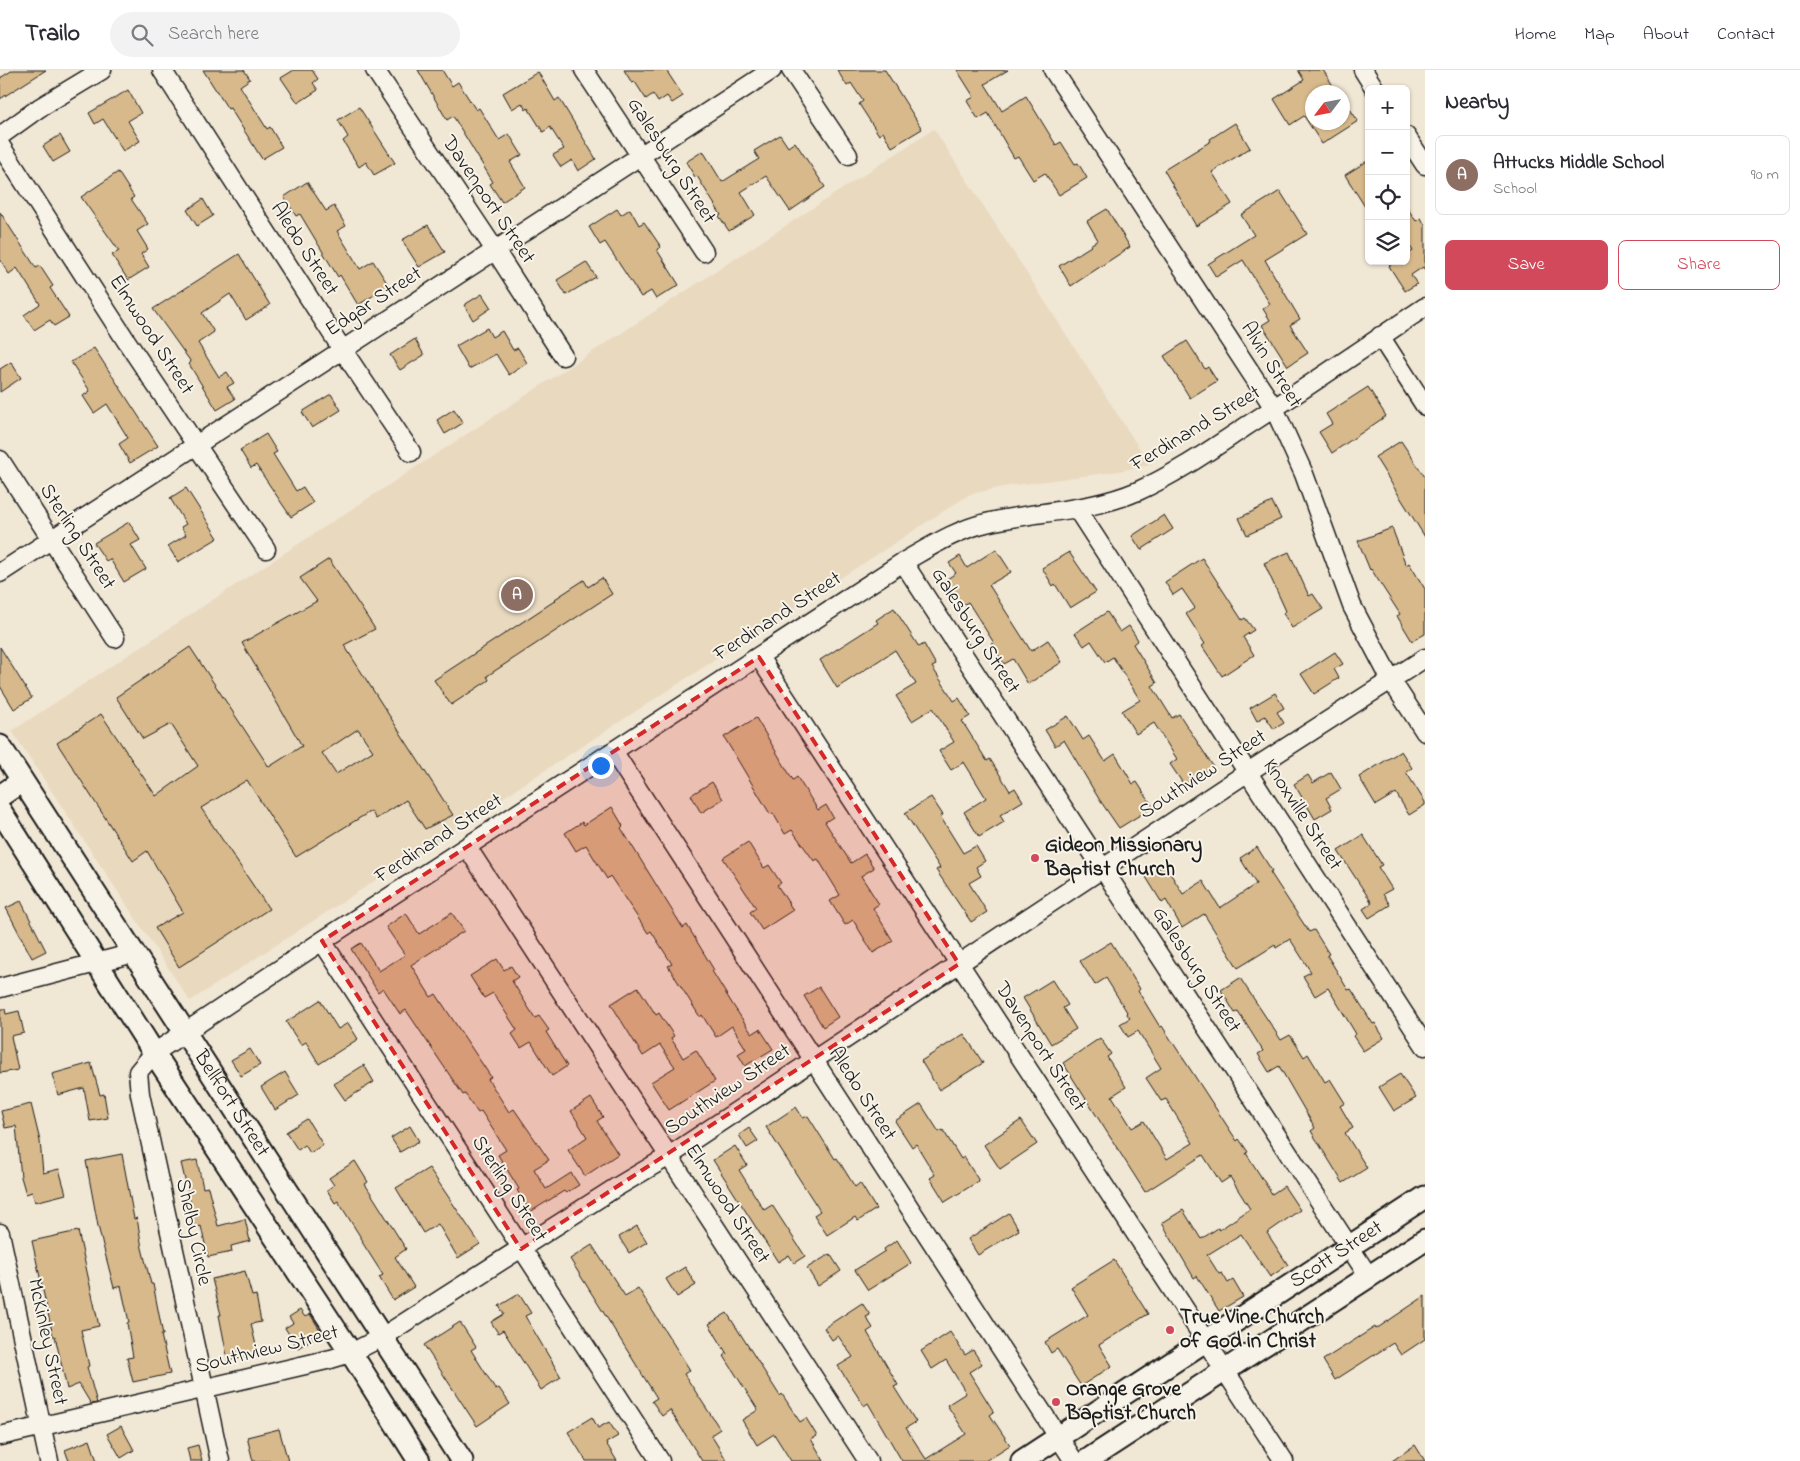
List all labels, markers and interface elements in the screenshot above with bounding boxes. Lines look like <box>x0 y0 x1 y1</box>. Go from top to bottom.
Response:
search box <box>110 12 460 57</box>
text: Trailo <box>25 17 80 52</box>
icon: search <box>128 21 156 49</box>
text: Search here <box>168 21 259 48</box>
text: Home <box>1515 22 1556 48</box>
text: Map <box>1584 22 1615 48</box>
text: About <box>1643 22 1689 48</box>
text: Contact <box>1717 22 1775 48</box>
north arrow <box>1305 85 1350 130</box>
map controls <box>1365 85 1410 265</box>
button: + <box>1365 85 1410 130</box>
text: Nearby <box>1445 88 1509 118</box>
street label: Galesburg Street <box>617 92 723 231</box>
street label: Davenport Street <box>433 129 542 270</box>
button: − <box>1365 130 1410 175</box>
text: Attucks Middle School <box>1493 150 1664 177</box>
text: A <box>1457 163 1467 187</box>
text: 90 m <box>1751 163 1779 187</box>
button: locate <box>1365 175 1410 220</box>
text: School <box>1493 177 1537 201</box>
street label: Aledo Street <box>262 196 346 302</box>
button: layers <box>1365 220 1410 265</box>
button: Save <box>1445 240 1608 290</box>
button: Share <box>1618 240 1780 290</box>
street label: Edgar Street <box>320 259 429 346</box>
street label: Elmwood Street <box>101 269 201 401</box>
street label: Alvin Street <box>1233 316 1309 414</box>
street label: Ferdinand Street <box>1124 378 1267 480</box>
street label: Sterling Street <box>30 478 123 597</box>
street label: Galesburg Street <box>921 562 1027 701</box>
street label: Ferdinand Street <box>707 564 848 670</box>
pin: A <box>501 576 533 614</box>
street label: Southview Street <box>1133 722 1273 828</box>
your location <box>588 753 614 779</box>
street label: Knoxville Street <box>1255 753 1349 877</box>
street label: Ferdinand Street <box>368 786 509 892</box>
place label: Gideon Missionary Baptist Church <box>1044 831 1202 885</box>
marker: Gideon Missionary Baptist Church <box>1029 852 1041 864</box>
street label: Galesburg Street <box>1142 901 1248 1040</box>
street label: Davenport Street <box>986 975 1093 1118</box>
street label: Southview Street <box>659 1037 797 1143</box>
street label: Aledo Street <box>820 1041 904 1147</box>
street label: Bellfort Street <box>185 1044 277 1163</box>
street label: Sterling Street <box>462 1130 555 1249</box>
street label: Elmwood Street <box>677 1138 777 1270</box>
street label: Shelby Circle <box>165 1176 219 1289</box>
street label: Scott Street <box>1284 1213 1389 1297</box>
street label: McKinley Street <box>17 1276 75 1409</box>
place label: True Vine Church of God in Christ <box>1180 1303 1324 1357</box>
street label: Southview Street <box>192 1318 342 1382</box>
marker: True Vine Church of God in Christ <box>1164 1324 1176 1336</box>
place label: Orange Grove Baptist Church <box>1065 1375 1196 1429</box>
marker: Orange Grove Baptist Church <box>1050 1396 1062 1408</box>

